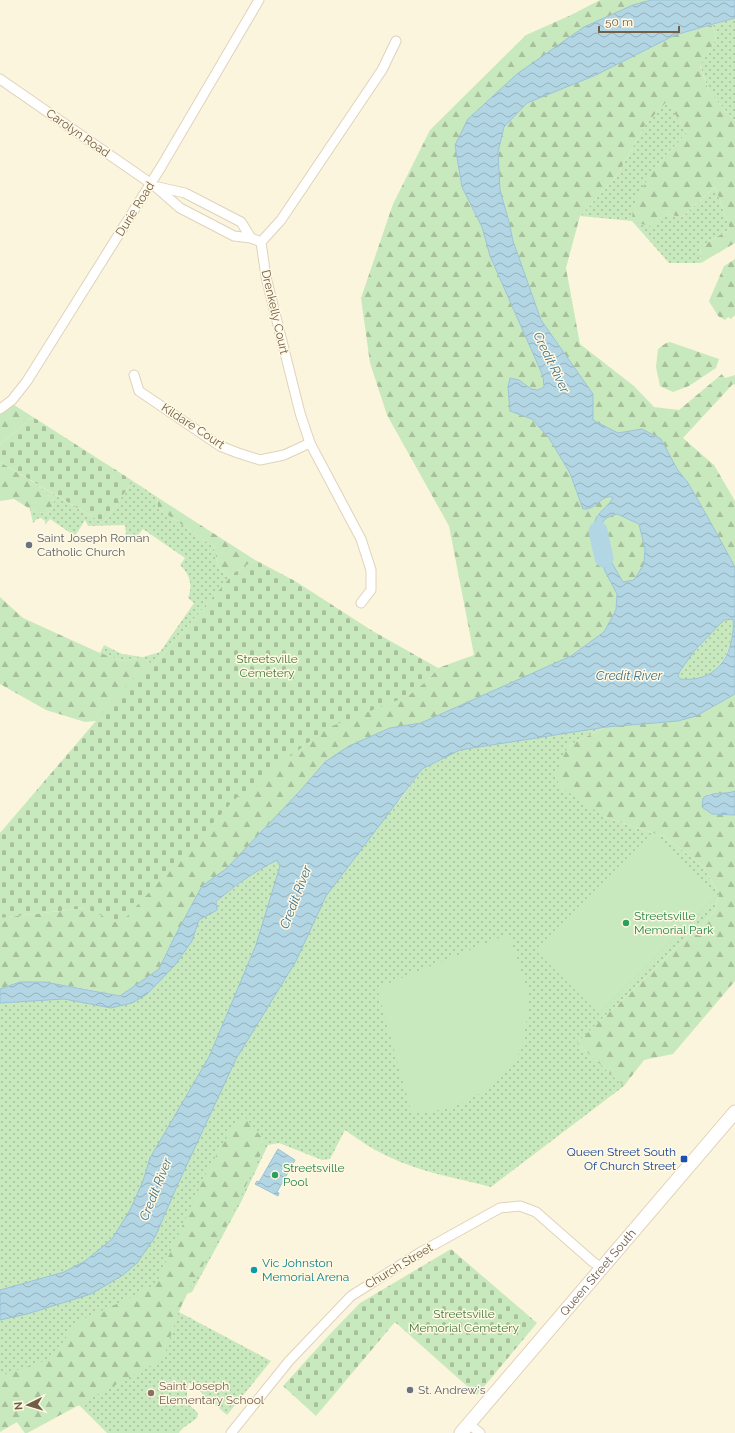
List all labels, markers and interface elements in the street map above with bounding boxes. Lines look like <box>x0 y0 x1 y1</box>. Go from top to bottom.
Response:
scale bar <box>599 8 679 34</box>
text: 50 m <box>605 15 633 29</box>
street label: Carolyn Road <box>44 106 112 160</box>
street label: Durie Road <box>113 179 157 239</box>
street label: Drenkelly Court <box>259 269 291 355</box>
water label: Credit River <box>530 329 573 396</box>
street label: Kildare Court <box>159 400 227 452</box>
place label: Saint Joseph Roman Catholic Church <box>37 531 150 559</box>
marker: Saint Joseph Roman Catholic Church <box>24 540 34 550</box>
park label: Streetsville Cemetery <box>236 652 298 680</box>
water label: Credit River <box>596 668 663 683</box>
water label: Credit River <box>277 863 315 931</box>
place label: Streetsville Memorial Park <box>634 909 714 937</box>
marker: Streetsville Memorial Park <box>621 918 631 928</box>
place label: Queen Street South Of Church Street <box>567 1145 676 1173</box>
marker: Queen Street South Of Church Street <box>679 1154 689 1164</box>
water label: Credit River <box>136 1155 175 1223</box>
place label: Streetsville Pool <box>283 1161 345 1189</box>
marker: Streetsville Pool <box>270 1170 280 1180</box>
street label: Queen Street South <box>557 1226 639 1319</box>
street label: Church Street <box>363 1240 435 1292</box>
place label: Vic Johnston Memorial Arena <box>262 1256 349 1284</box>
marker: Vic Johnston Memorial Arena <box>249 1265 259 1275</box>
park label: Streetsville Memorial Cemetery <box>409 1307 519 1335</box>
place label: Saint Joseph Elementary School <box>159 1379 265 1407</box>
place label: St. Andrew's <box>418 1383 486 1397</box>
north arrow <box>8 1385 48 1425</box>
marker: St. Andrew's <box>405 1385 415 1395</box>
marker: Saint Joseph Elementary School <box>146 1388 156 1398</box>
text: N <box>12 1401 25 1411</box>

